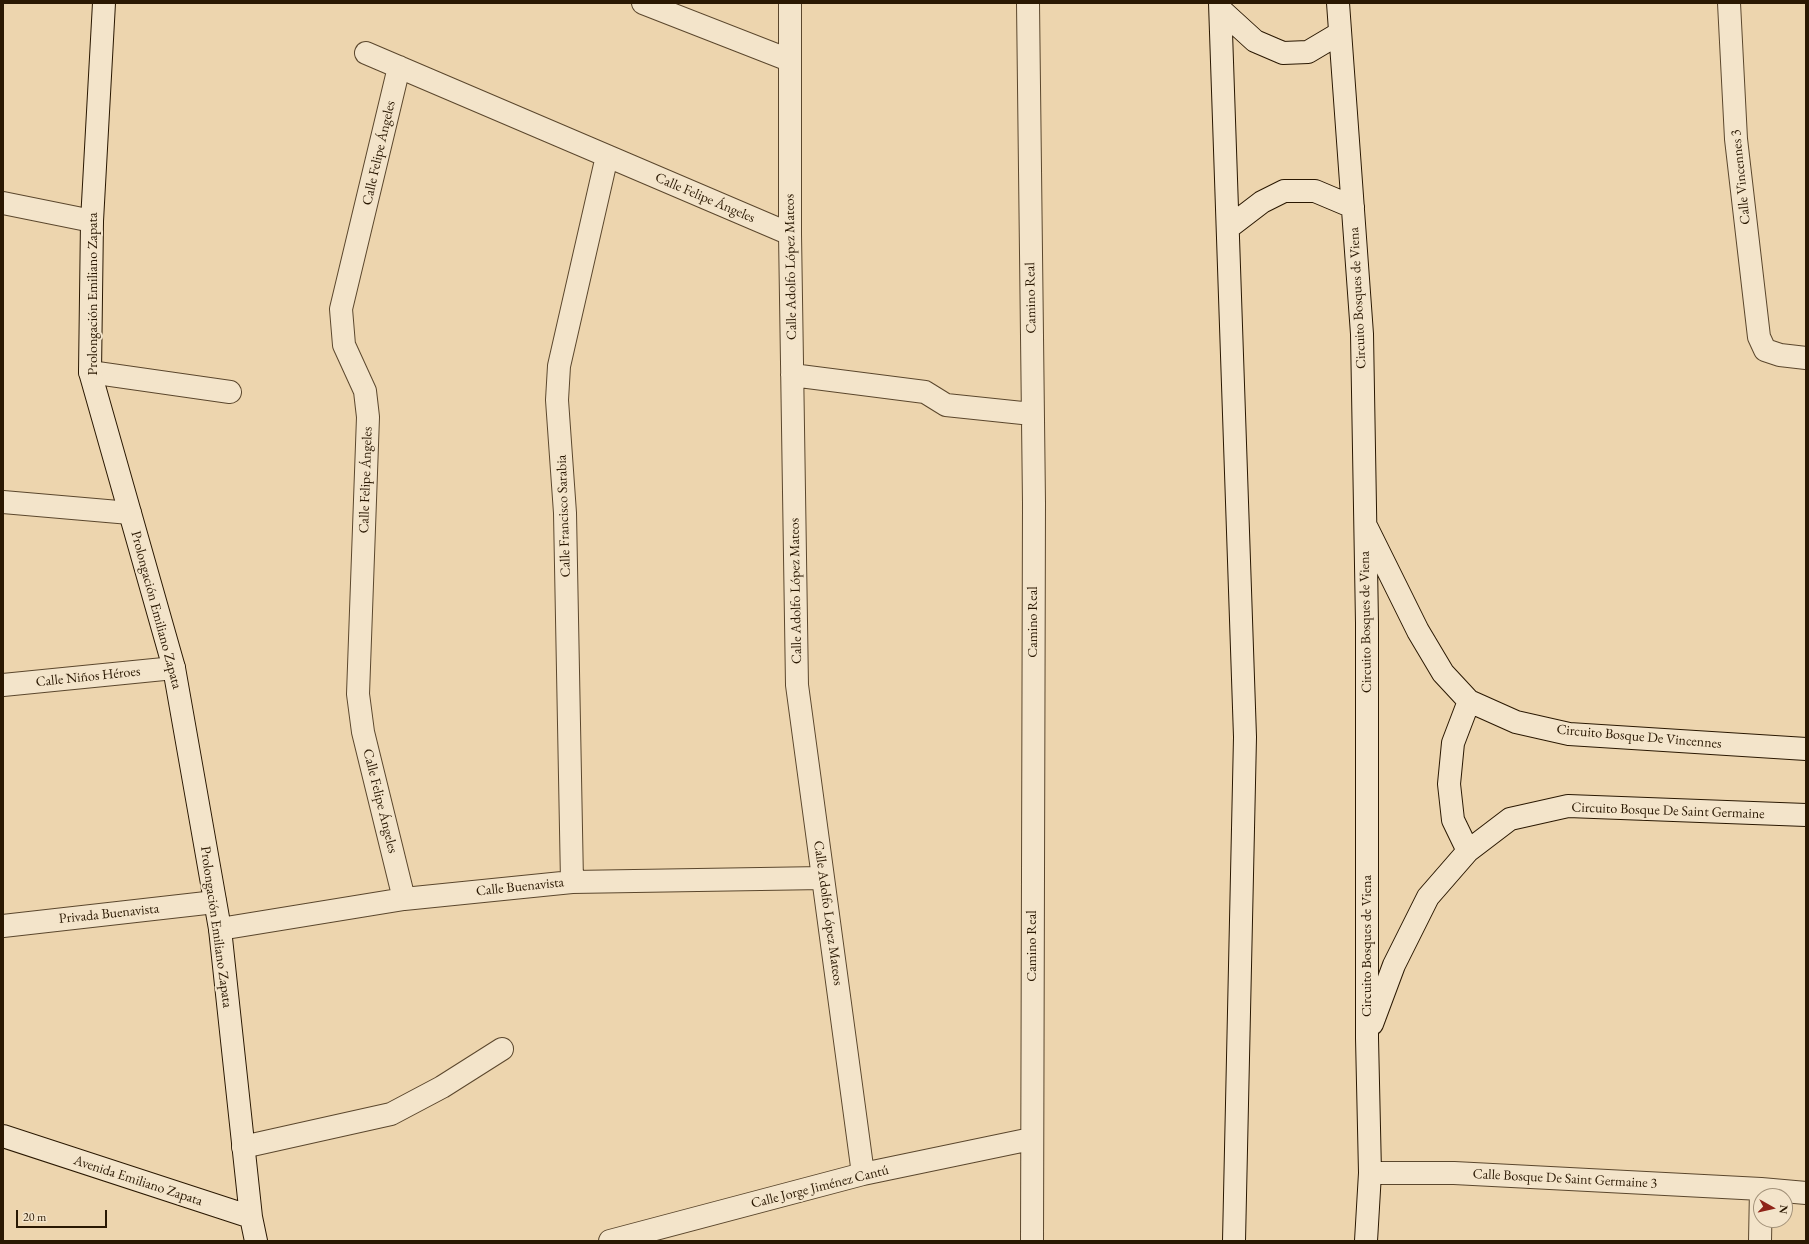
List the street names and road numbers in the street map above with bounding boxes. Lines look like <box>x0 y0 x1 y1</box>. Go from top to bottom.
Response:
street label: Calle Felipe Ángeles <box>359 99 399 207</box>
street label: Calle Vincennes 3 <box>1728 129 1754 225</box>
street label: Calle Felipe Ángeles <box>652 169 758 227</box>
street label: Calle Adolfo López Mateos <box>781 194 801 340</box>
street label: Prolongación Emiliano Zapata <box>85 212 101 376</box>
street label: Circuito Bosques de Viena <box>1346 227 1370 369</box>
street label: Camino Real <box>1022 262 1040 334</box>
street label: Calle Felipe Ángeles <box>356 426 376 534</box>
street label: Calle Francisco Sarabia <box>553 454 575 578</box>
street label: Calle Adolfo López Mateos <box>786 518 806 664</box>
street label: Prolongación Emiliano Zapata <box>127 529 185 691</box>
street label: Circuito Bosques de Viena <box>1356 551 1376 693</box>
street label: Camino Real <box>1025 586 1041 658</box>
street label: Calle Niños Héroes <box>35 663 141 691</box>
street label: Circuito Bosque De Vincennes <box>1556 721 1722 753</box>
street label: Calle Felipe Ángeles <box>359 747 401 855</box>
street label: Circuito Bosque De Saint Germaine <box>1571 799 1765 823</box>
street label: Calle Adolfo López Mateos <box>810 839 846 987</box>
street label: Prolongación Emiliano Zapata <box>196 845 236 1009</box>
street label: Calle Buenavista <box>475 874 565 900</box>
street label: Circuito Bosques de Viena <box>1359 875 1375 1017</box>
street label: Privada Buenavista <box>58 900 160 928</box>
street label: Camino Real <box>1024 910 1040 982</box>
street label: Avenida Emiliano Zapata <box>71 1152 205 1210</box>
street label: Calle Jorge Jiménez Cantú <box>749 1162 891 1212</box>
street label: Calle Bosque De Saint Germaine 3 <box>1472 1166 1658 1192</box>

